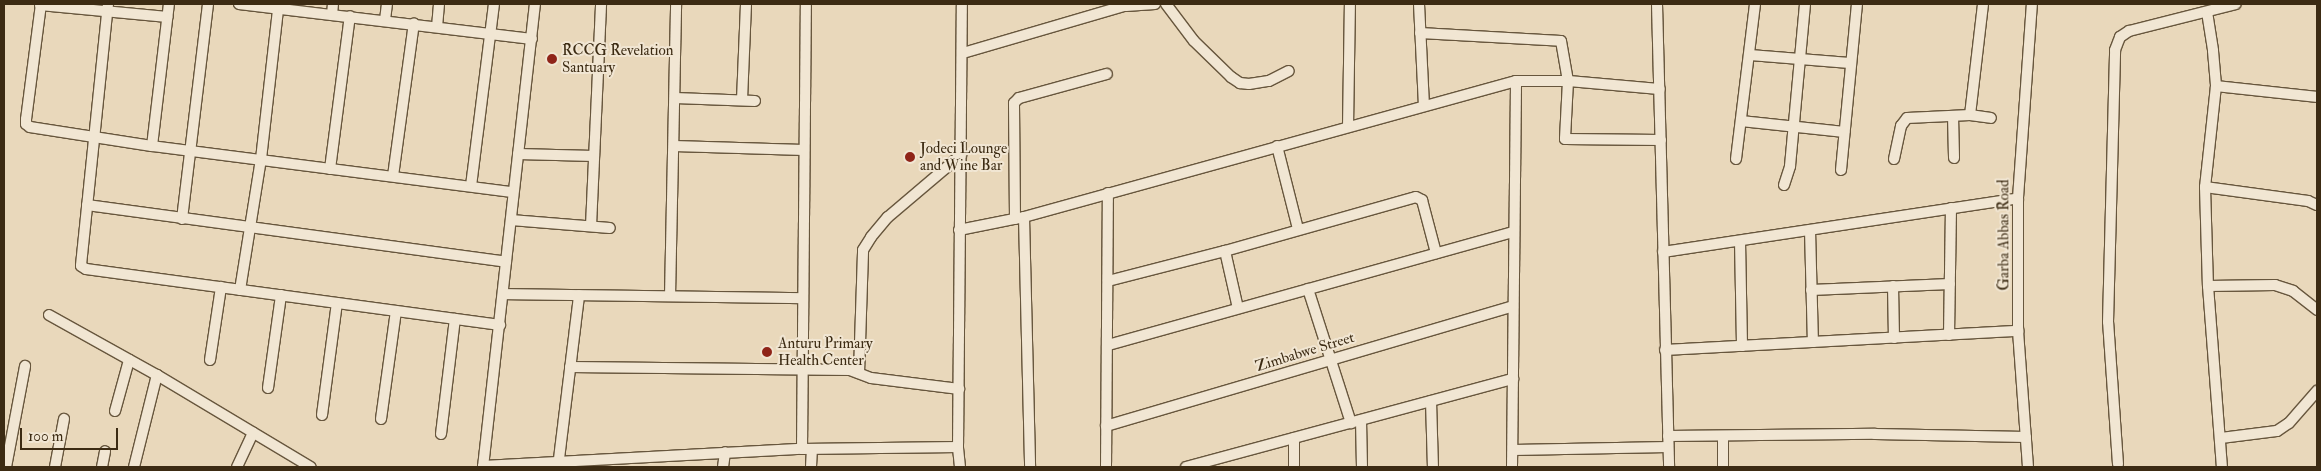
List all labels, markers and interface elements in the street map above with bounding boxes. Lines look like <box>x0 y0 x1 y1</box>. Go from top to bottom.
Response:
place label: RCCG Revelation Santuary <box>562 41 673 76</box>
marker: RCCG Revelation Santuary <box>546 53 558 65</box>
place label: Jodeci Lounge and Wine Bar <box>920 139 1007 174</box>
marker: Jodeci Lounge and Wine Bar <box>904 151 916 163</box>
street label: Garba Abbas Road <box>1995 179 2013 291</box>
street label: Zimbabwe Street <box>1253 328 1357 376</box>
place label: Anturu Primary Health Center <box>778 334 873 369</box>
marker: Anturu Primary Health Center <box>760 345 774 359</box>
scale bar <box>22 418 120 450</box>
text: 100 m <box>28 427 63 446</box>

